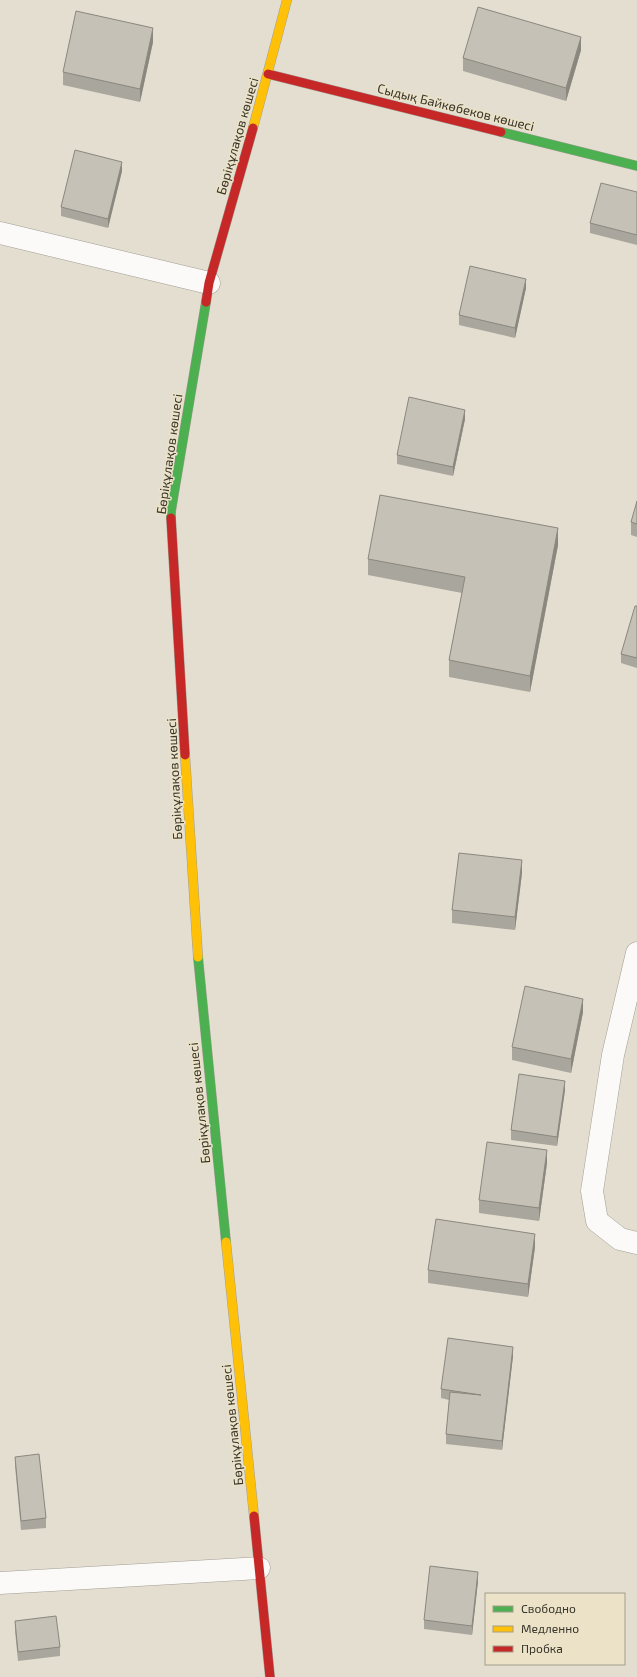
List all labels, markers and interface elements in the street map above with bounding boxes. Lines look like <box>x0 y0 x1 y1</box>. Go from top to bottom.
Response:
street label: Бөріқұлақов көшесі <box>213 75 261 197</box>
street label: Сыдық Байкөбеков көшесі <box>376 80 536 134</box>
street label: Бөріқұлақов көшесі <box>153 393 185 515</box>
street label: Бөріқұлақов көшесі <box>163 718 185 840</box>
street label: Бөріқұлақов көшесі <box>185 1042 213 1164</box>
street label: Бөріқұлақов көшесі <box>218 1364 246 1486</box>
legend <box>485 1593 625 1665</box>
text: Свободно <box>521 1601 576 1615</box>
text: Медленно <box>521 1621 579 1635</box>
text: Пробка <box>521 1641 563 1655</box>

